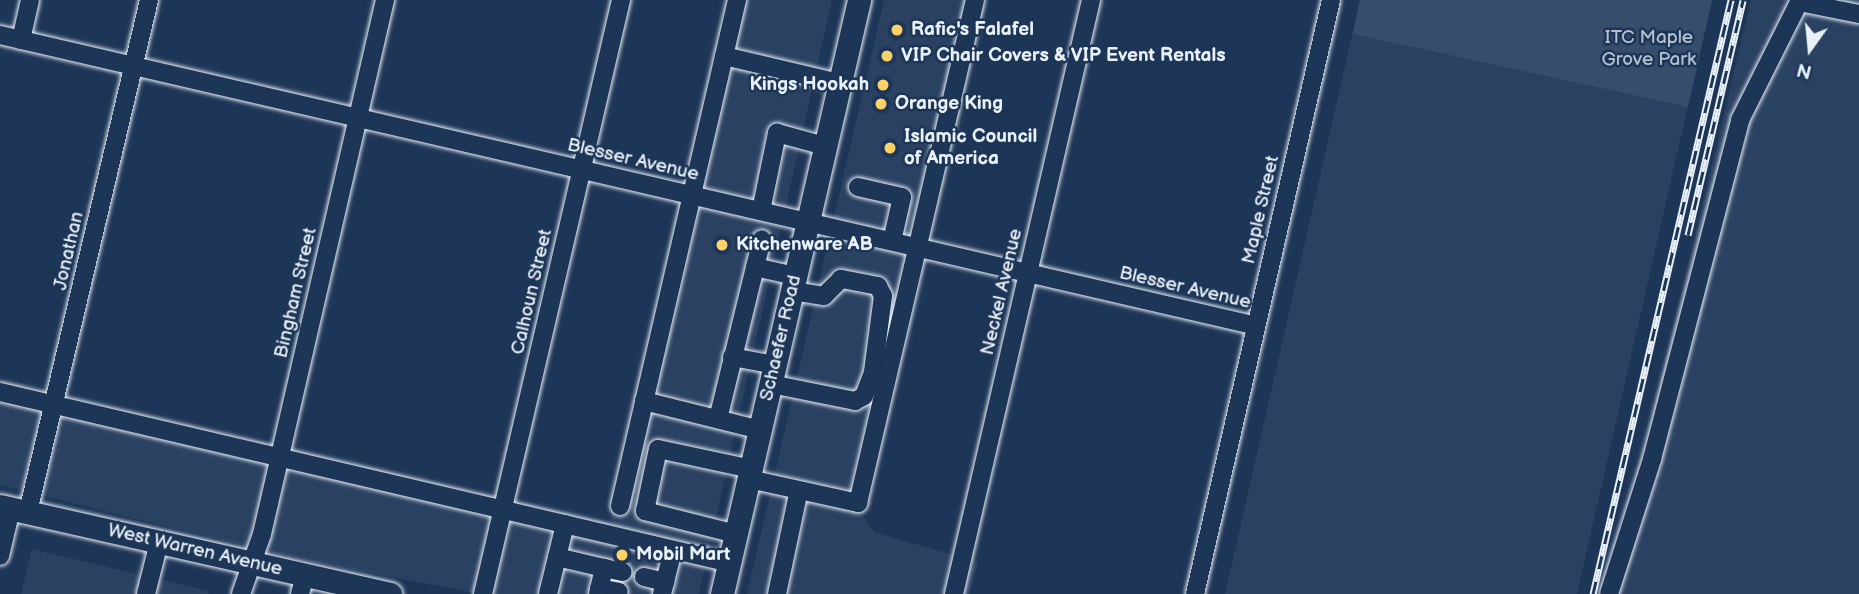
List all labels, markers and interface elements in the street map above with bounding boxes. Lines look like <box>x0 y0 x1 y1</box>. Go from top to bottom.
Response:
north arrow <box>1775 14 1845 84</box>
place label: Rafic's Falafel <box>911 19 1034 41</box>
marker: Rafic's Falafel <box>889 22 905 38</box>
park label: ITC Maple Grove Park <box>1602 27 1696 71</box>
place label: VIP Chair Covers & VIP Event Rentals <box>901 45 1227 67</box>
marker: VIP Chair Covers & VIP Event Rentals <box>879 48 895 64</box>
text: N <box>1795 57 1814 83</box>
place label: Kings Hookah <box>749 74 869 96</box>
marker: Kings Hookah <box>875 77 891 93</box>
place label: Orange King <box>895 93 1003 115</box>
marker: Orange King <box>873 96 889 112</box>
place label: Islamic Council of America <box>904 126 1037 170</box>
street label: Blesser Avenue <box>565 134 701 186</box>
marker: Islamic Council of America <box>882 140 898 156</box>
street label: Maple Street <box>1237 153 1285 267</box>
street label: Jonathan <box>49 210 89 292</box>
street label: Bingham Street <box>270 225 322 361</box>
street label: Calhoun Street <box>506 227 558 357</box>
street label: Neckel Avenue <box>976 227 1028 357</box>
place label: Kitchenware AB <box>736 234 873 256</box>
marker: Kitchenware AB <box>714 237 730 253</box>
street label: Blesser Avenue <box>1117 262 1253 314</box>
street label: Schaefer Road <box>755 273 807 403</box>
street label: West Warren Avenue <box>105 519 285 581</box>
place label: Mobil Mart <box>636 544 730 566</box>
marker: Mobil Mart <box>614 547 630 563</box>

